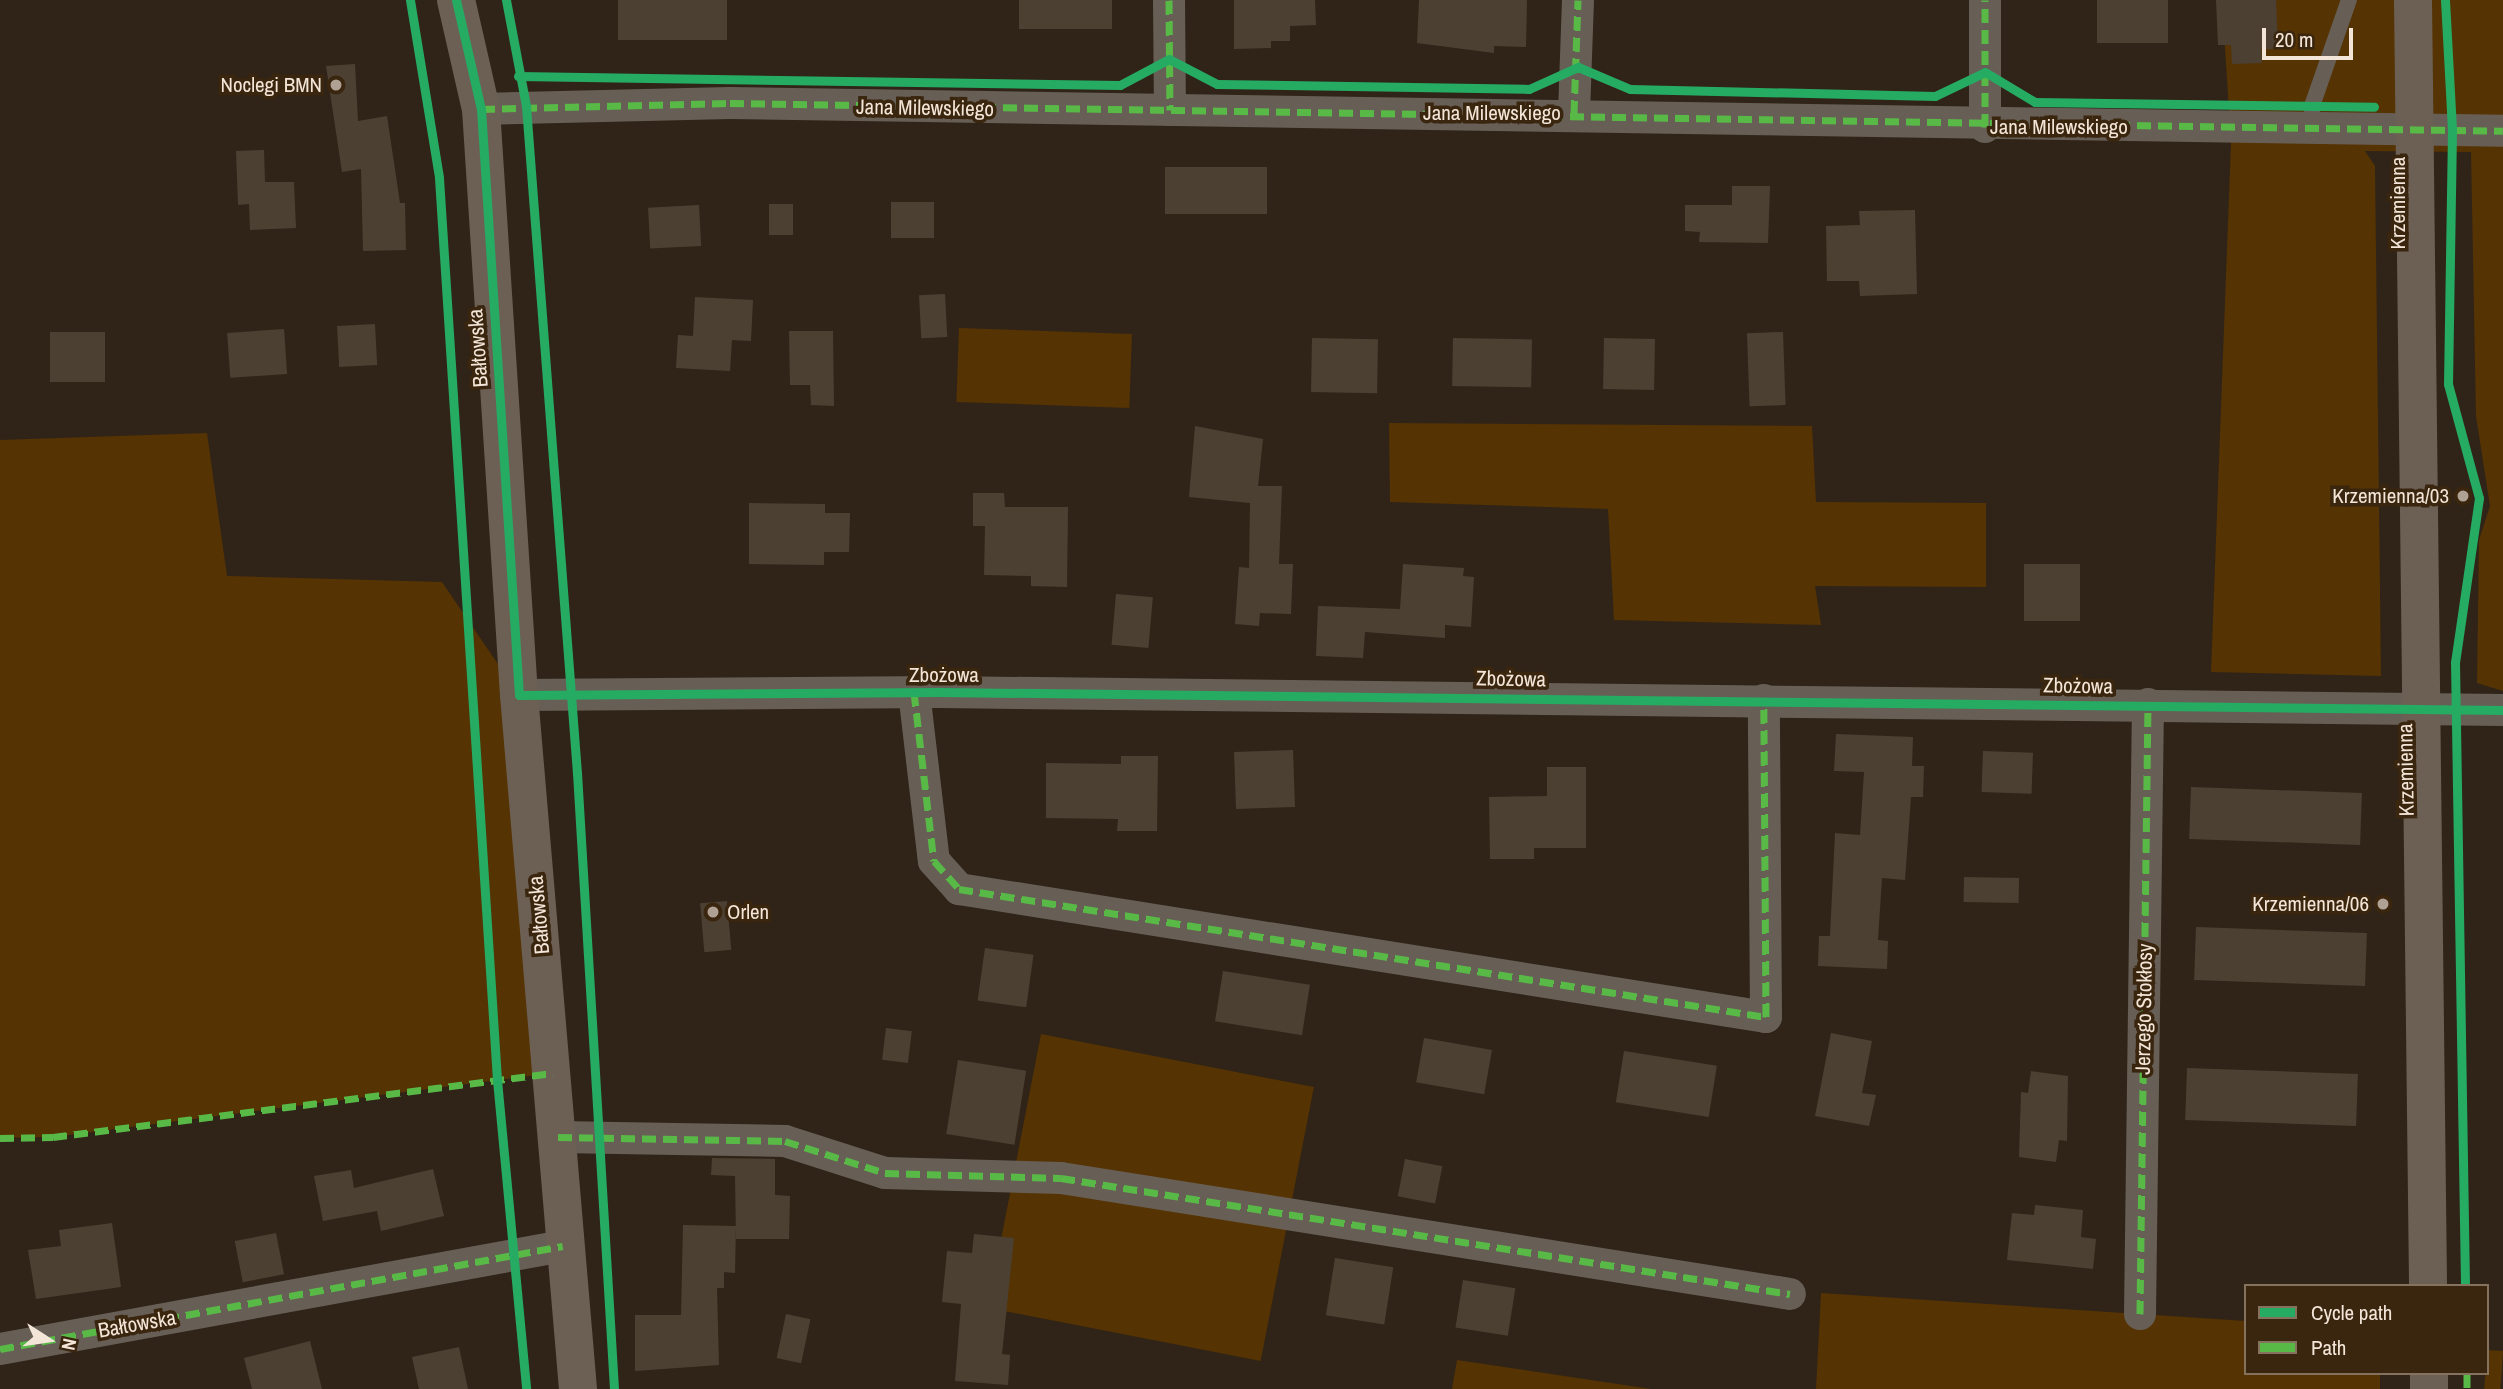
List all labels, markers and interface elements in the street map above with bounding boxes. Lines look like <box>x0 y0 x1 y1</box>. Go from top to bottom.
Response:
scale bar <box>2265 14 2356 58</box>
text: 20 m <box>2275 25 2313 54</box>
place label: Noclegi BMN <box>221 72 322 98</box>
marker: Noclegi BMN <box>328 77 344 93</box>
street label: Jana Milewskiego <box>856 94 994 122</box>
street label: Jana Milewskiego <box>1423 100 1561 126</box>
street label: Jana Milewskiego <box>1990 114 2128 140</box>
street label: Krzemienna <box>2385 157 2411 249</box>
street label: Bałtowska <box>463 308 493 388</box>
place label: Krzemienna/03 <box>2332 483 2449 509</box>
marker: Krzemienna/03 <box>2455 488 2471 504</box>
street label: Zbożowa <box>909 662 979 688</box>
street label: Zbożowa <box>1476 666 1546 692</box>
street label: Zbożowa <box>2043 673 2113 699</box>
street label: Krzemienna <box>2393 723 2419 817</box>
street label: Bałtowska <box>523 875 555 955</box>
place label: Krzemienna/06 <box>2252 891 2369 917</box>
marker: Krzemienna/06 <box>2375 896 2391 912</box>
place label: Orlen <box>727 899 769 925</box>
marker: Orlen <box>705 904 721 920</box>
street label: Jerzego Stokłosy <box>2130 943 2158 1075</box>
legend <box>2244 1284 2489 1375</box>
text: Cycle path <box>2311 1298 2392 1327</box>
north arrow <box>14 1305 84 1375</box>
street label: Bałtowska <box>96 1305 178 1343</box>
text: Path <box>2311 1333 2346 1362</box>
text: N <box>56 1336 83 1353</box>

